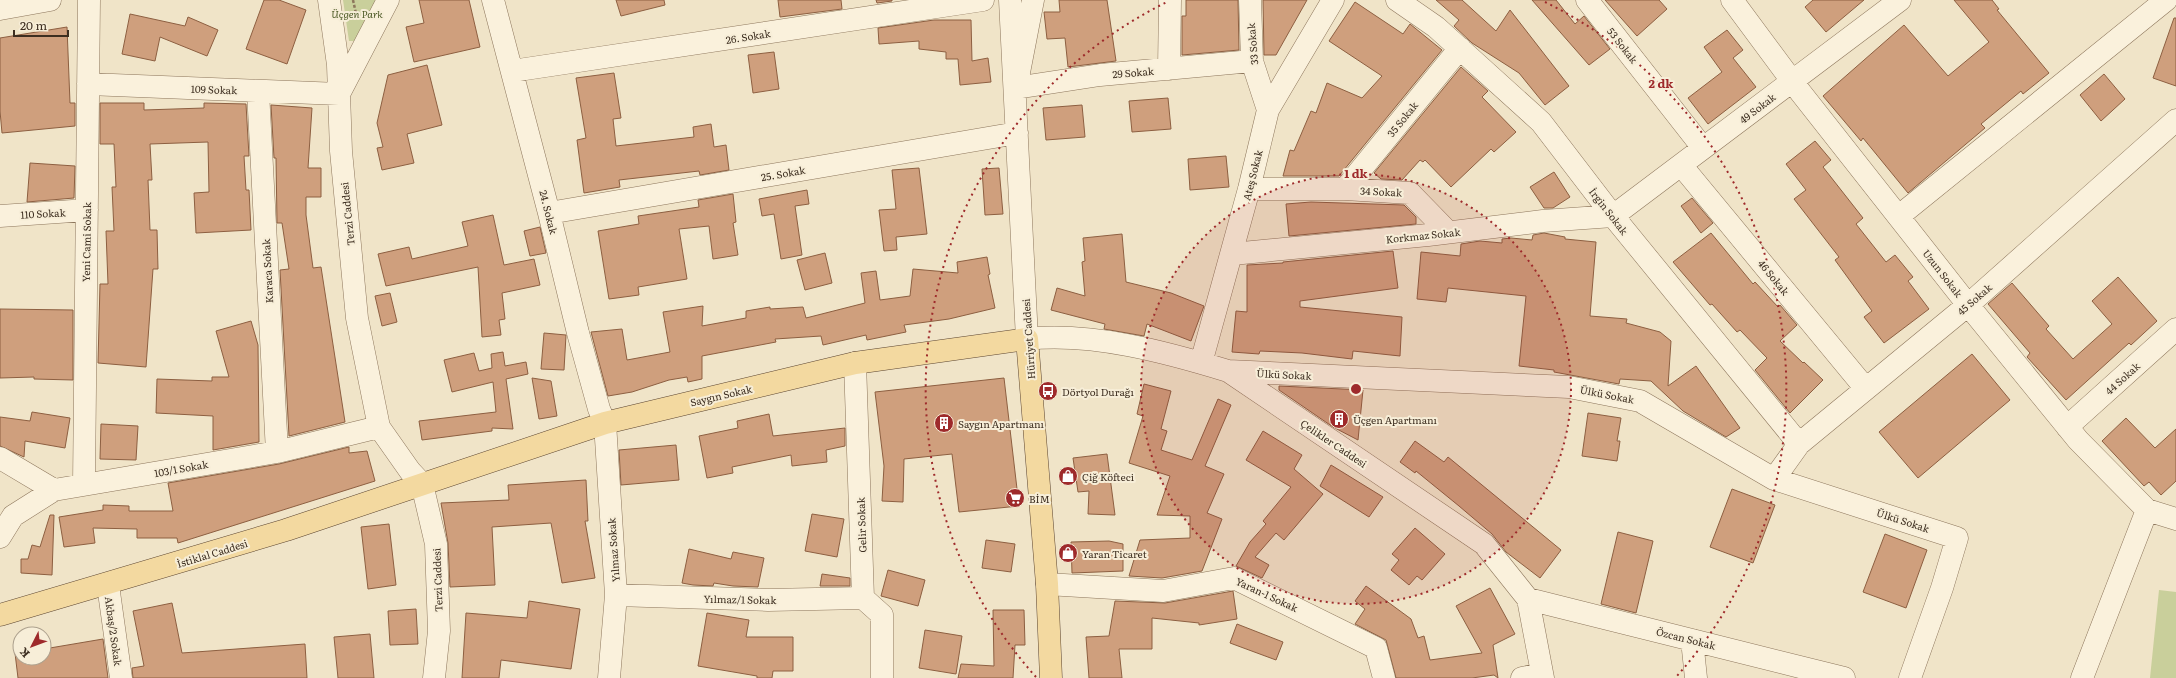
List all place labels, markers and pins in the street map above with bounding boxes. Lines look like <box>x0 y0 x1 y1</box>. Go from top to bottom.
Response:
bus stop icon: Dörtyol Durağı <box>1037 380 1059 402</box>
centre of rings <box>1349 382 1363 396</box>
place label: Dörtyol Durağı <box>1062 384 1134 399</box>
building icon: Üçgen Apartmanı <box>1328 408 1350 430</box>
building icon: Saygın Apartmanı <box>933 412 955 434</box>
place label: Üçgen Apartmanı <box>1353 412 1437 427</box>
place label: Saygın Apartmanı <box>958 416 1044 431</box>
shop icon: Çiğ Köfteci <box>1057 465 1079 487</box>
place label: Çiğ Köfteci <box>1082 469 1135 484</box>
supermarket icon: BİM <box>1004 487 1026 509</box>
place label: BİM <box>1029 491 1050 506</box>
shop icon: Yaran Ticaret <box>1057 542 1079 564</box>
place label: Yaran Ticaret <box>1082 546 1147 561</box>

